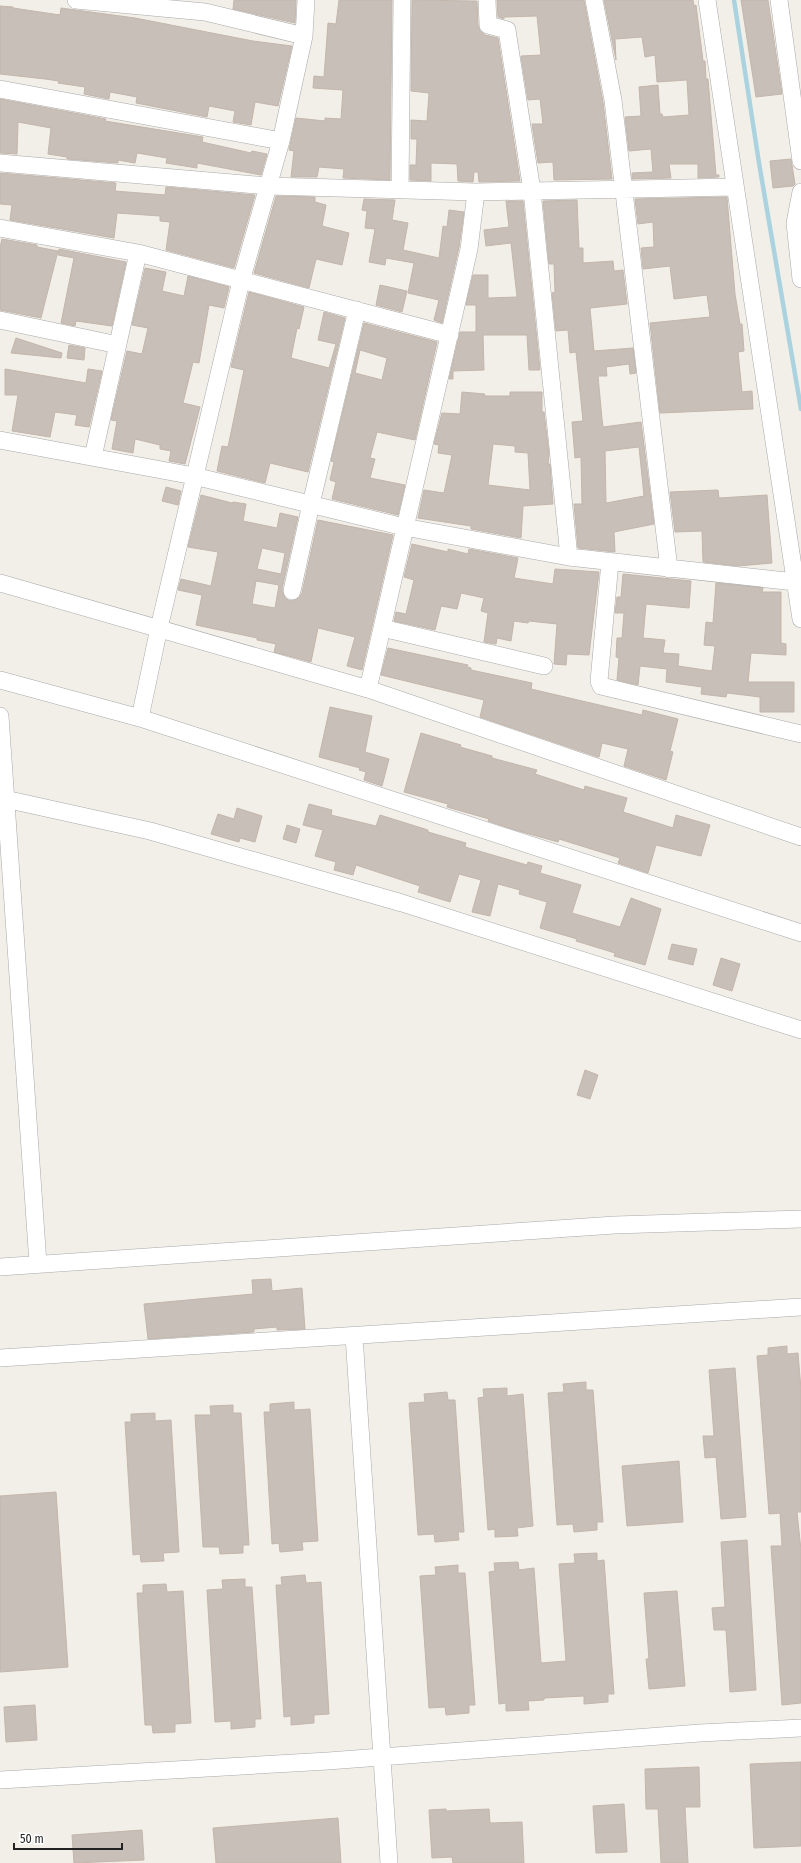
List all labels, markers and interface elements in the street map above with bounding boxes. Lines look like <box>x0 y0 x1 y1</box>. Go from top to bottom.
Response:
scale bar <box>14 1825 122 1851</box>
text: 50 m <box>20 1832 44 1846</box>

